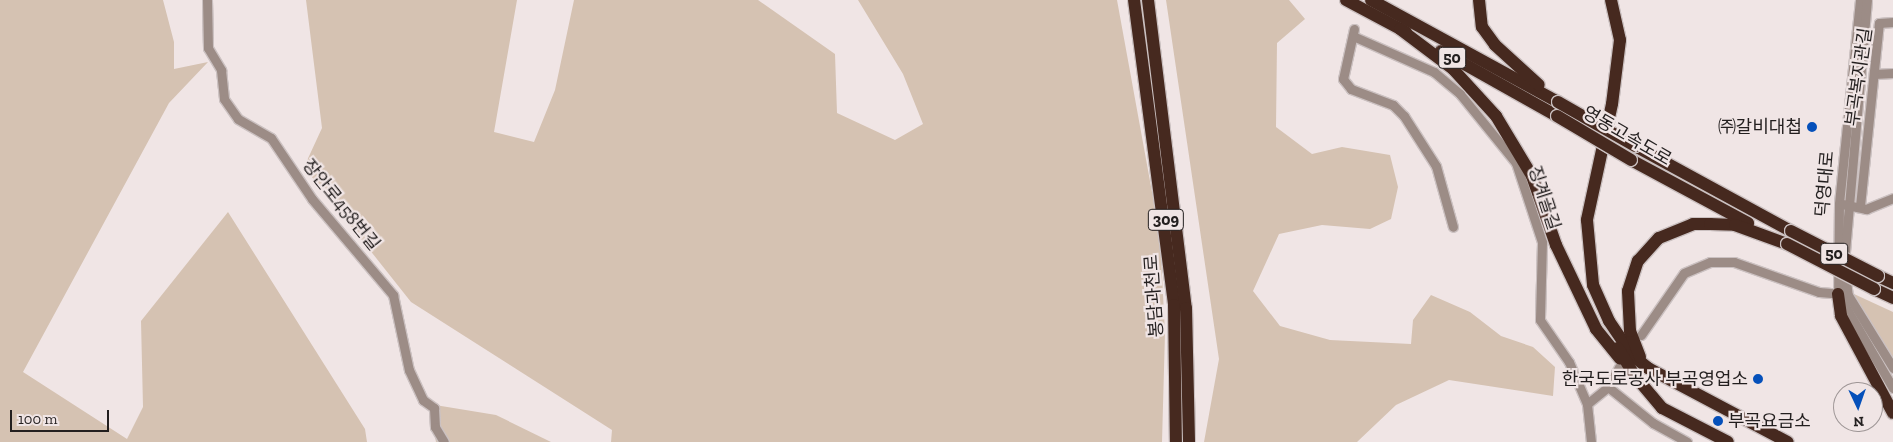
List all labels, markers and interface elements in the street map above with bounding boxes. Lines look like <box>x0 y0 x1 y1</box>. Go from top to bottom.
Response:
street label: 부곡복지관길 <box>1841 26 1877 128</box>
road number: 50 <box>1437 44 1467 72</box>
street label: 영동고속도로 <box>1579 102 1675 170</box>
place label: ㈜갈비대첩 <box>1718 116 1802 138</box>
marker: ㈜갈비대첩 <box>1806 121 1818 133</box>
street label: 덕영대로 <box>1811 150 1839 218</box>
street label: 장안로458번길 <box>298 155 384 255</box>
street label: 징계골길 <box>1523 163 1565 233</box>
road number: 309 <box>1147 206 1185 234</box>
road number: 50 <box>1819 240 1849 268</box>
street label: 봉담과천로 <box>1140 254 1168 338</box>
place label: 한국도로공사 부곡영업소 <box>1562 368 1748 390</box>
marker: 한국도로공사 부곡영업소 <box>1752 373 1764 385</box>
north arrow <box>1833 382 1883 432</box>
scale bar <box>12 400 111 432</box>
text: 100 m <box>18 410 57 428</box>
place label: 부곡요금소 <box>1728 410 1811 432</box>
text: N <box>1853 413 1865 430</box>
marker: 부곡요금소 <box>1712 415 1724 427</box>

